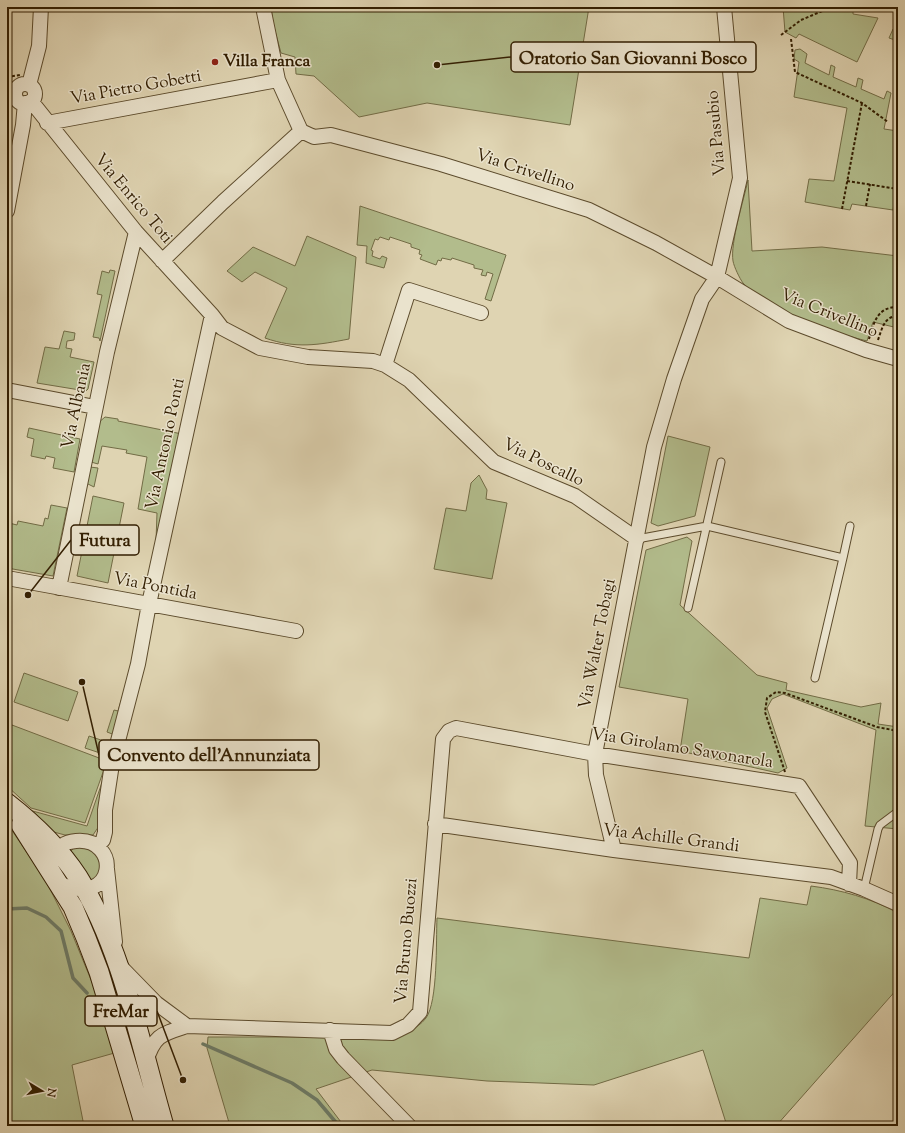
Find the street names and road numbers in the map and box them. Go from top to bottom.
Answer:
street label: Via Pietro Gobetti [69,65,204,111]
street label: Via Pasubio [701,89,733,177]
street label: Via Crivellino [472,144,578,198]
street label: Via Enrico Toti [88,149,178,249]
street label: Via Crivellino [777,284,881,344]
street label: Via Albania [56,361,98,451]
street label: Via Antonio Ponti [140,376,192,512]
street label: Via Poscallo [498,433,588,493]
street label: Via Pontida [111,567,199,607]
street label: Via Walter Tobagi [574,576,622,711]
street label: Via Girolamo Savonarola [589,723,775,775]
street label: Via Achille Grandi [601,819,741,859]
street label: Via Bruno Buozzi [390,877,424,1005]

